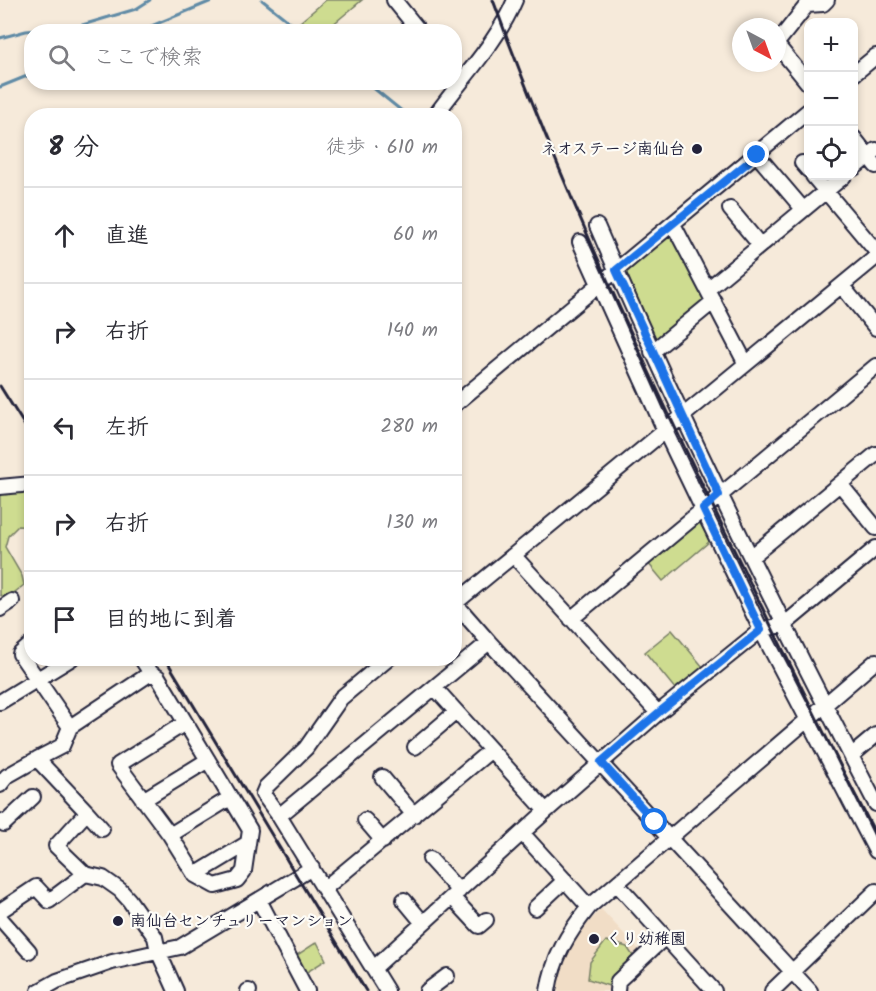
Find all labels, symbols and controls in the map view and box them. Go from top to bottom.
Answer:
north arrow [732,18,786,72]
map controls [804,18,858,180]
button: + [804,18,858,72]
search box [24,24,462,90]
icon: search [45,41,78,74]
text: ここで検索 [93,41,203,76]
button: − [804,72,858,126]
button: locate [804,126,858,180]
text: 8 分 [48,127,99,169]
text: 徒歩 · 610 m [326,132,438,164]
place label: ネオステージ南仙台 [541,137,685,162]
route end [743,141,769,167]
marker: ネオステージ南仙台 [690,142,704,156]
icon: ahead [48,219,81,252]
text: 直進 [105,219,149,254]
text: 60 m [393,219,438,251]
icon: right [48,315,81,348]
text: 右折 [105,315,149,350]
text: 140 m [387,315,438,347]
icon: left [48,411,81,444]
text: 左折 [105,411,149,446]
text: 280 m [380,411,438,443]
icon: right [48,507,81,540]
text: 右折 [105,507,149,542]
text: 130 m [386,507,438,539]
icon: arrive [48,603,81,636]
text: 目的地に到着 [105,603,237,638]
route start [641,808,667,834]
place label: 南仙台センチュリーマンション [130,909,353,934]
marker: 南仙台センチュリーマンション [111,914,125,928]
place label: くり幼稚園 [606,927,686,952]
marker: くり幼稚園 [587,932,601,946]

